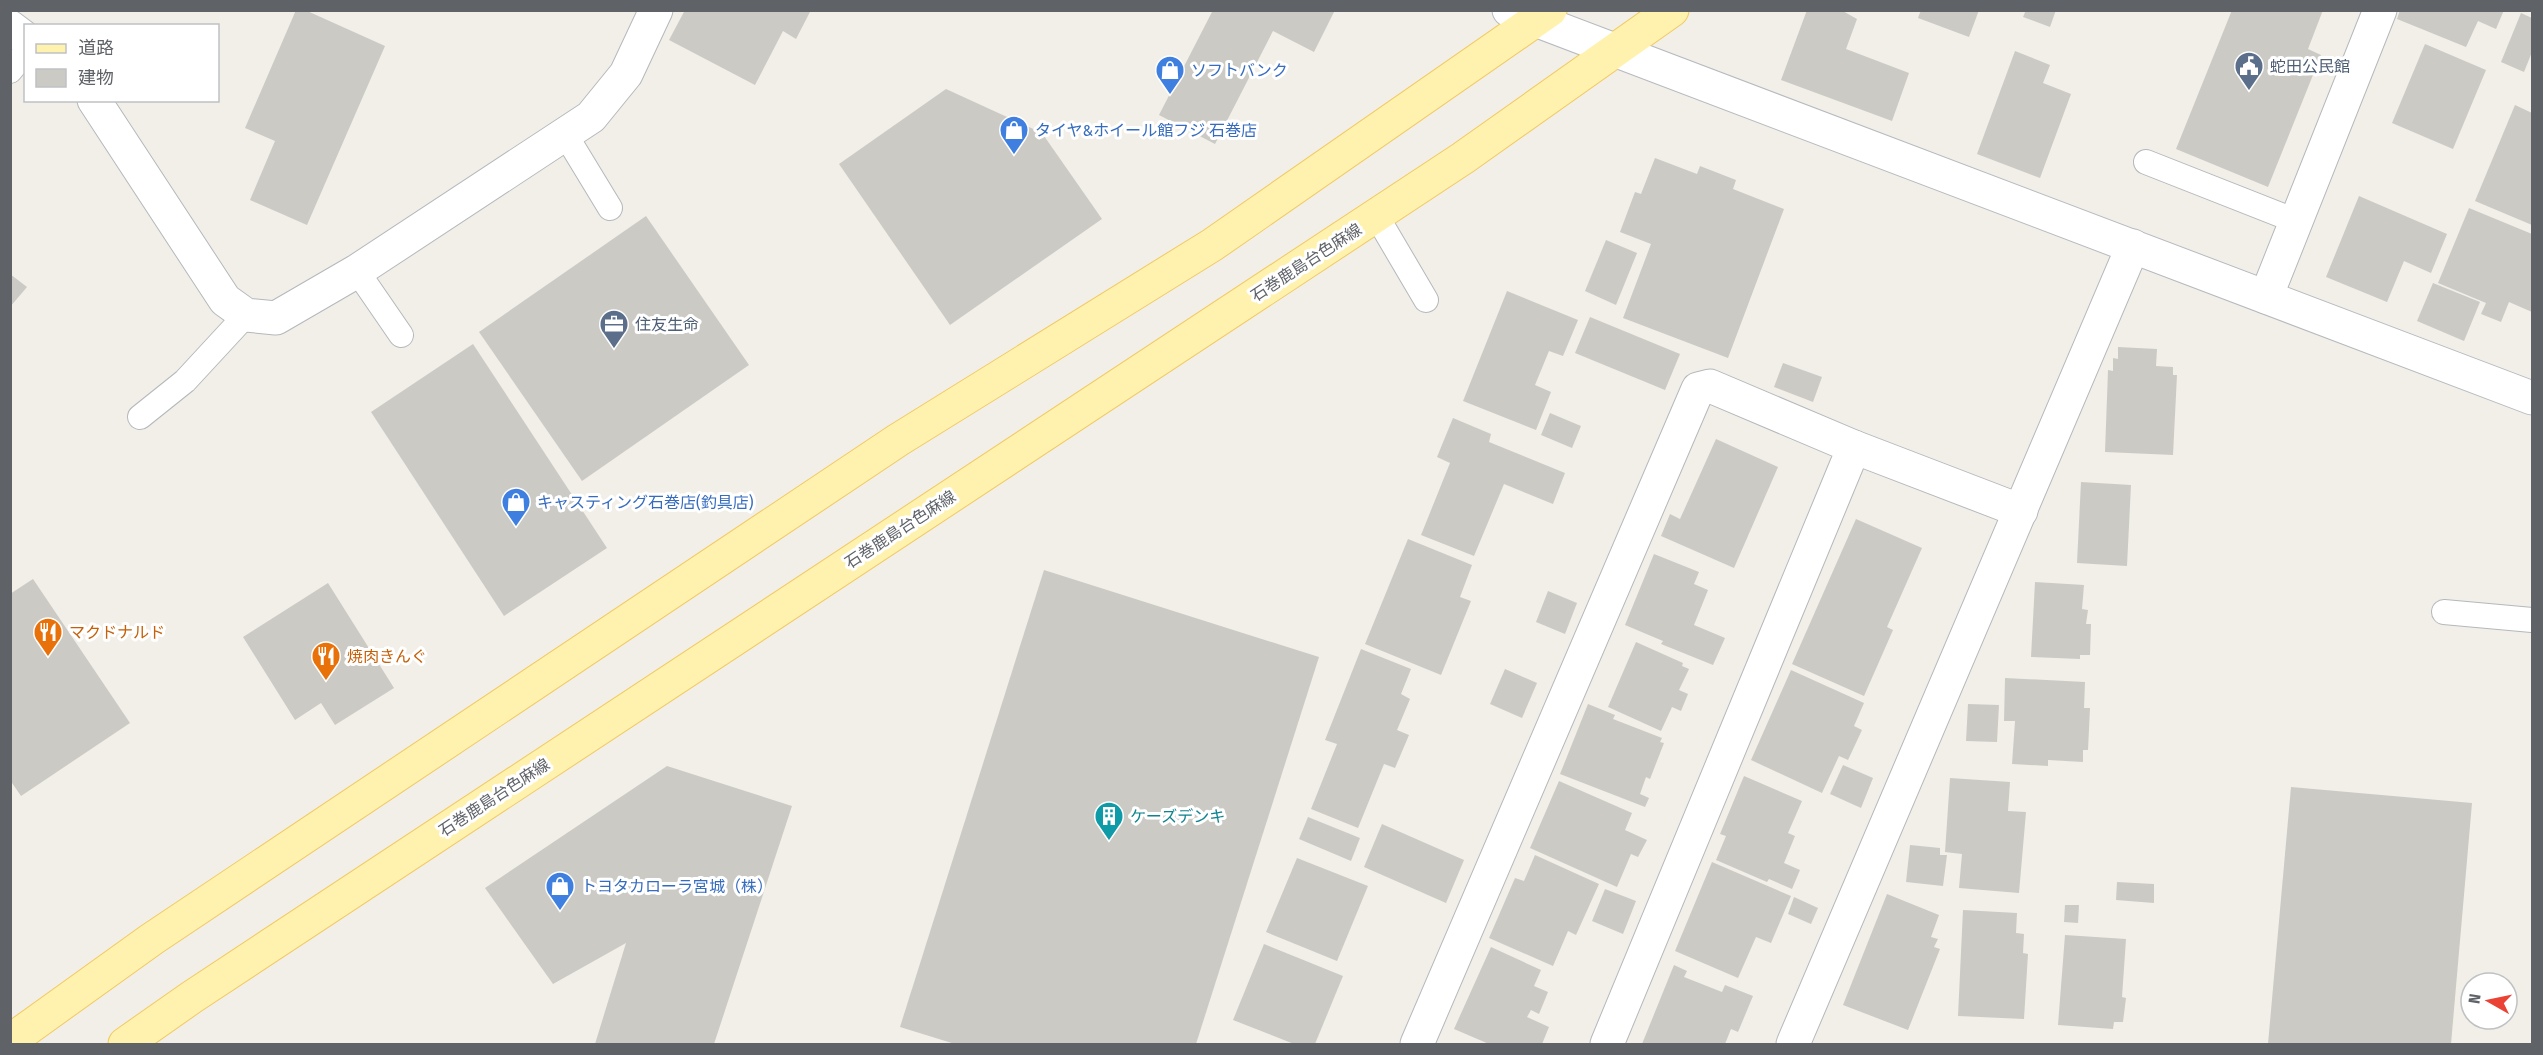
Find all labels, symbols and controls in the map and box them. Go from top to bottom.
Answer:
legend [24,24,219,102]
text: 道路 [78,37,114,59]
public building icon: 蛇田公民館 [2233,50,2265,92]
shop icon: ソフトバンク [1154,54,1186,96]
place label: 蛇田公民館 [2270,57,2350,76]
place label: ソフトバンク [1191,61,1288,80]
text: 建物 [78,67,114,89]
shop icon: タイヤ&ホイール館フジ 石巻店 [998,114,1030,156]
place label: タイヤ&ホイール館フジ 石巻店 [1035,121,1257,140]
street label: 石巻鹿島台色麻線 [1247,220,1365,305]
office icon: 住友生命 [598,308,630,350]
place label: 住友生命 [635,315,699,334]
shop icon: キャスティング石巻店(釣具店) [500,486,532,528]
street label: 石巻鹿島台色麻線 [841,487,959,572]
place label: キャスティング石巻店(釣具店) [537,493,754,512]
restaurant icon: マクドナルド [32,616,64,658]
place label: マクドナルド [69,623,165,642]
restaurant icon: 焼肉きんぐ [310,640,342,682]
place label: 焼肉きんぐ [347,647,427,666]
street label: 石巻鹿島台色麻線 [435,755,553,840]
building icon: ケーズデンキ [1093,800,1125,842]
place label: ケーズデンキ [1130,807,1225,826]
shop icon: トヨタカローラ宮城（株） [544,870,576,912]
place label: トヨタカローラ宮城（株） [581,877,773,896]
north arrow [2459,971,2519,1031]
text: N [2465,993,2485,1005]

